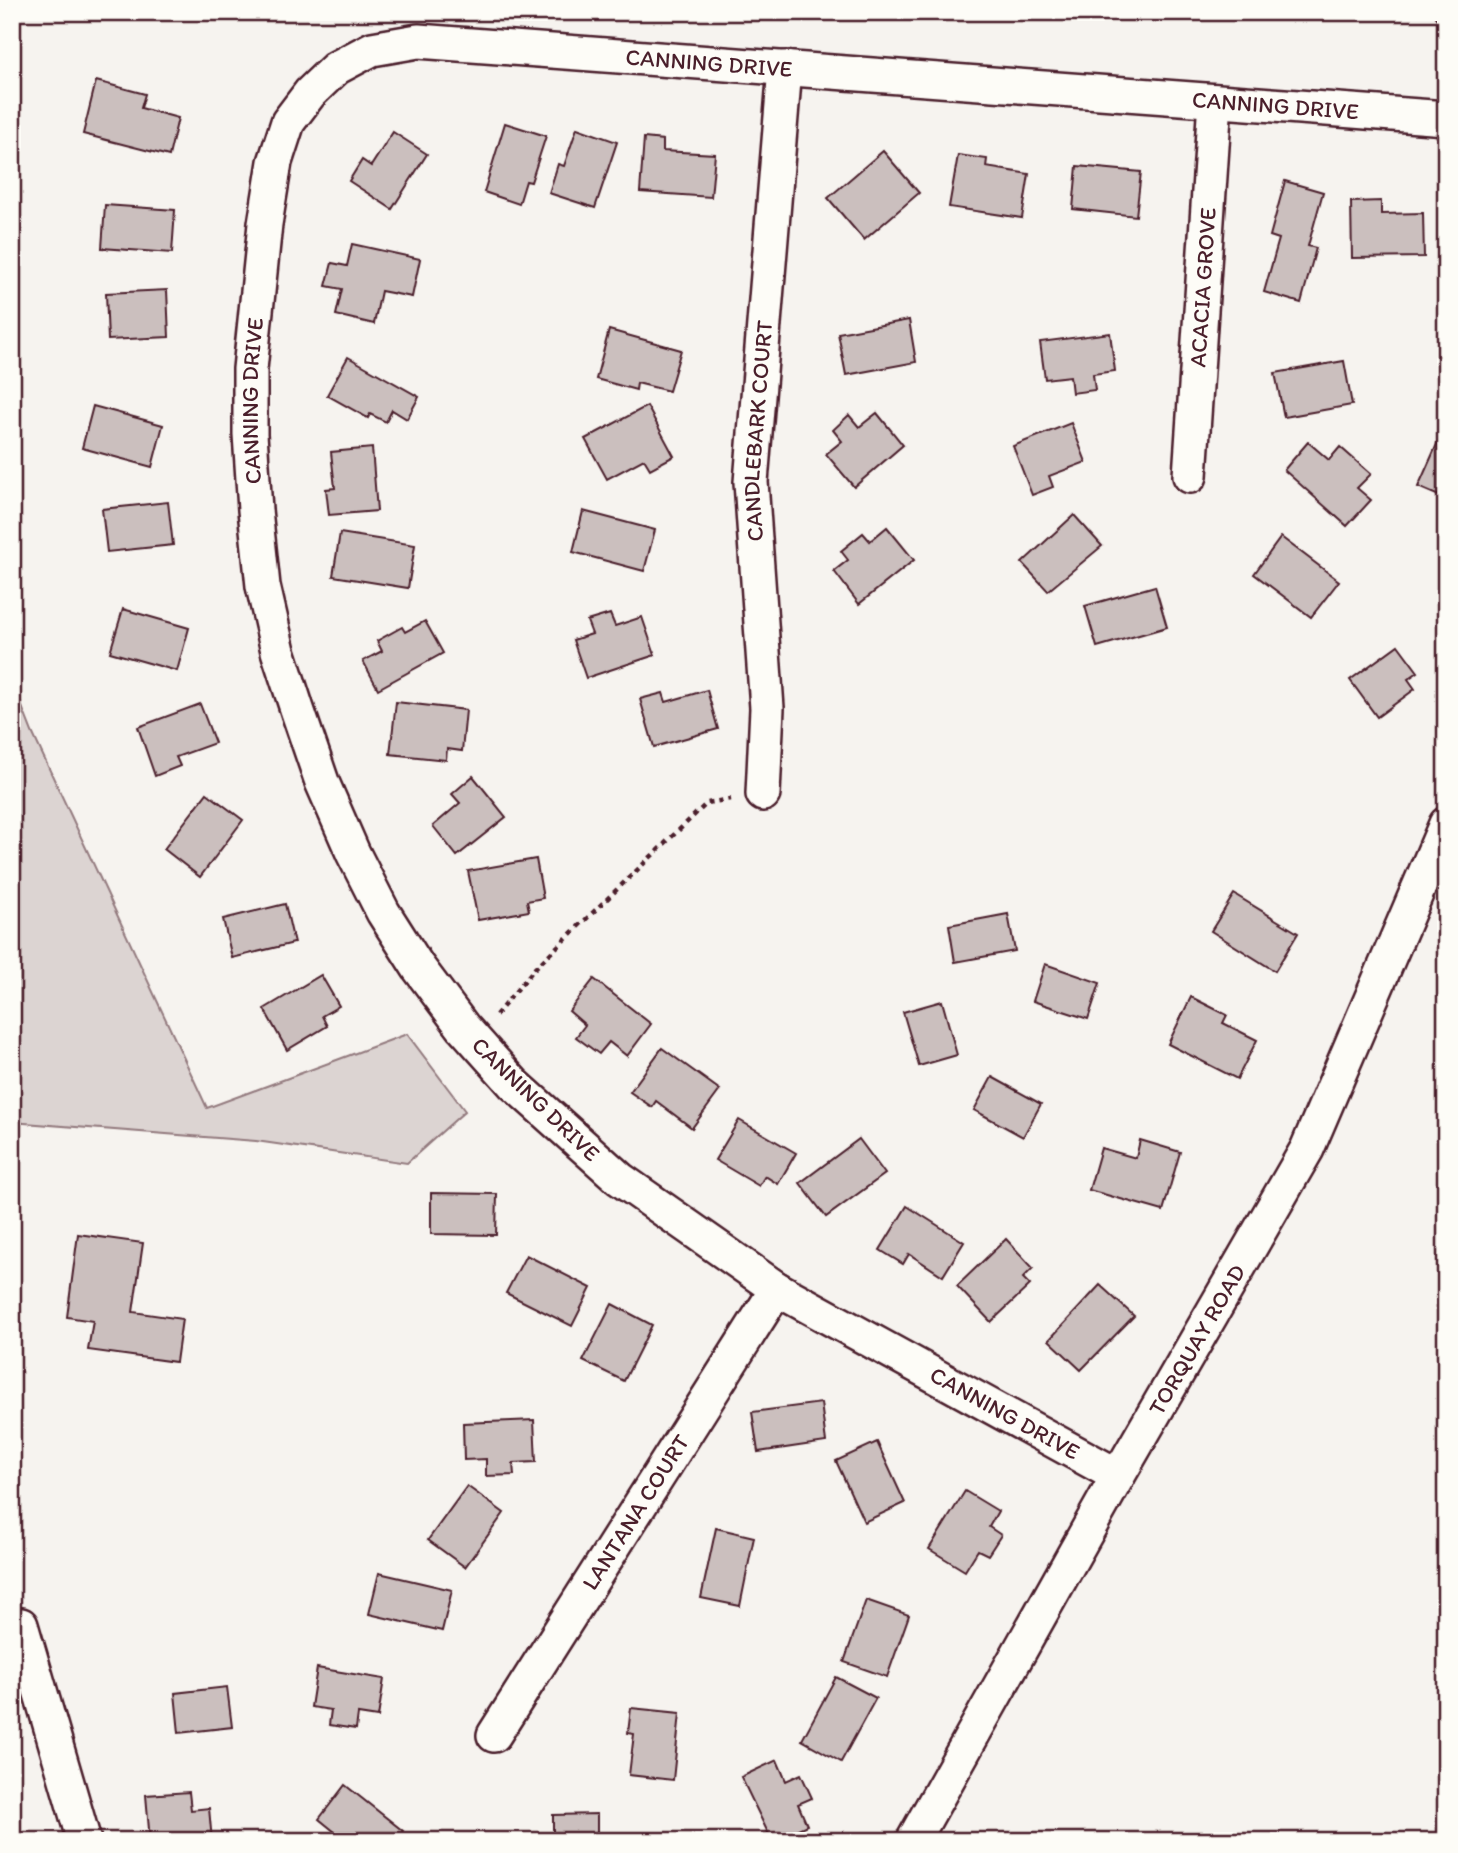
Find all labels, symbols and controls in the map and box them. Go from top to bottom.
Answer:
street label: CANNING DRIVE [625,43,793,83]
street label: CANNING DRIVE [1191,85,1360,125]
street label: ACACIA GROVE [1183,206,1222,368]
street label: CANNING DRIVE [236,316,269,485]
street label: CANDLEBARK COURT [737,319,778,542]
street label: CANNING DRIVE [466,1031,606,1167]
street label: TORQUAY ROAD [1142,1259,1251,1420]
street label: CANNING DRIVE [925,1360,1085,1466]
street label: LANTANA COURT [576,1429,695,1595]

